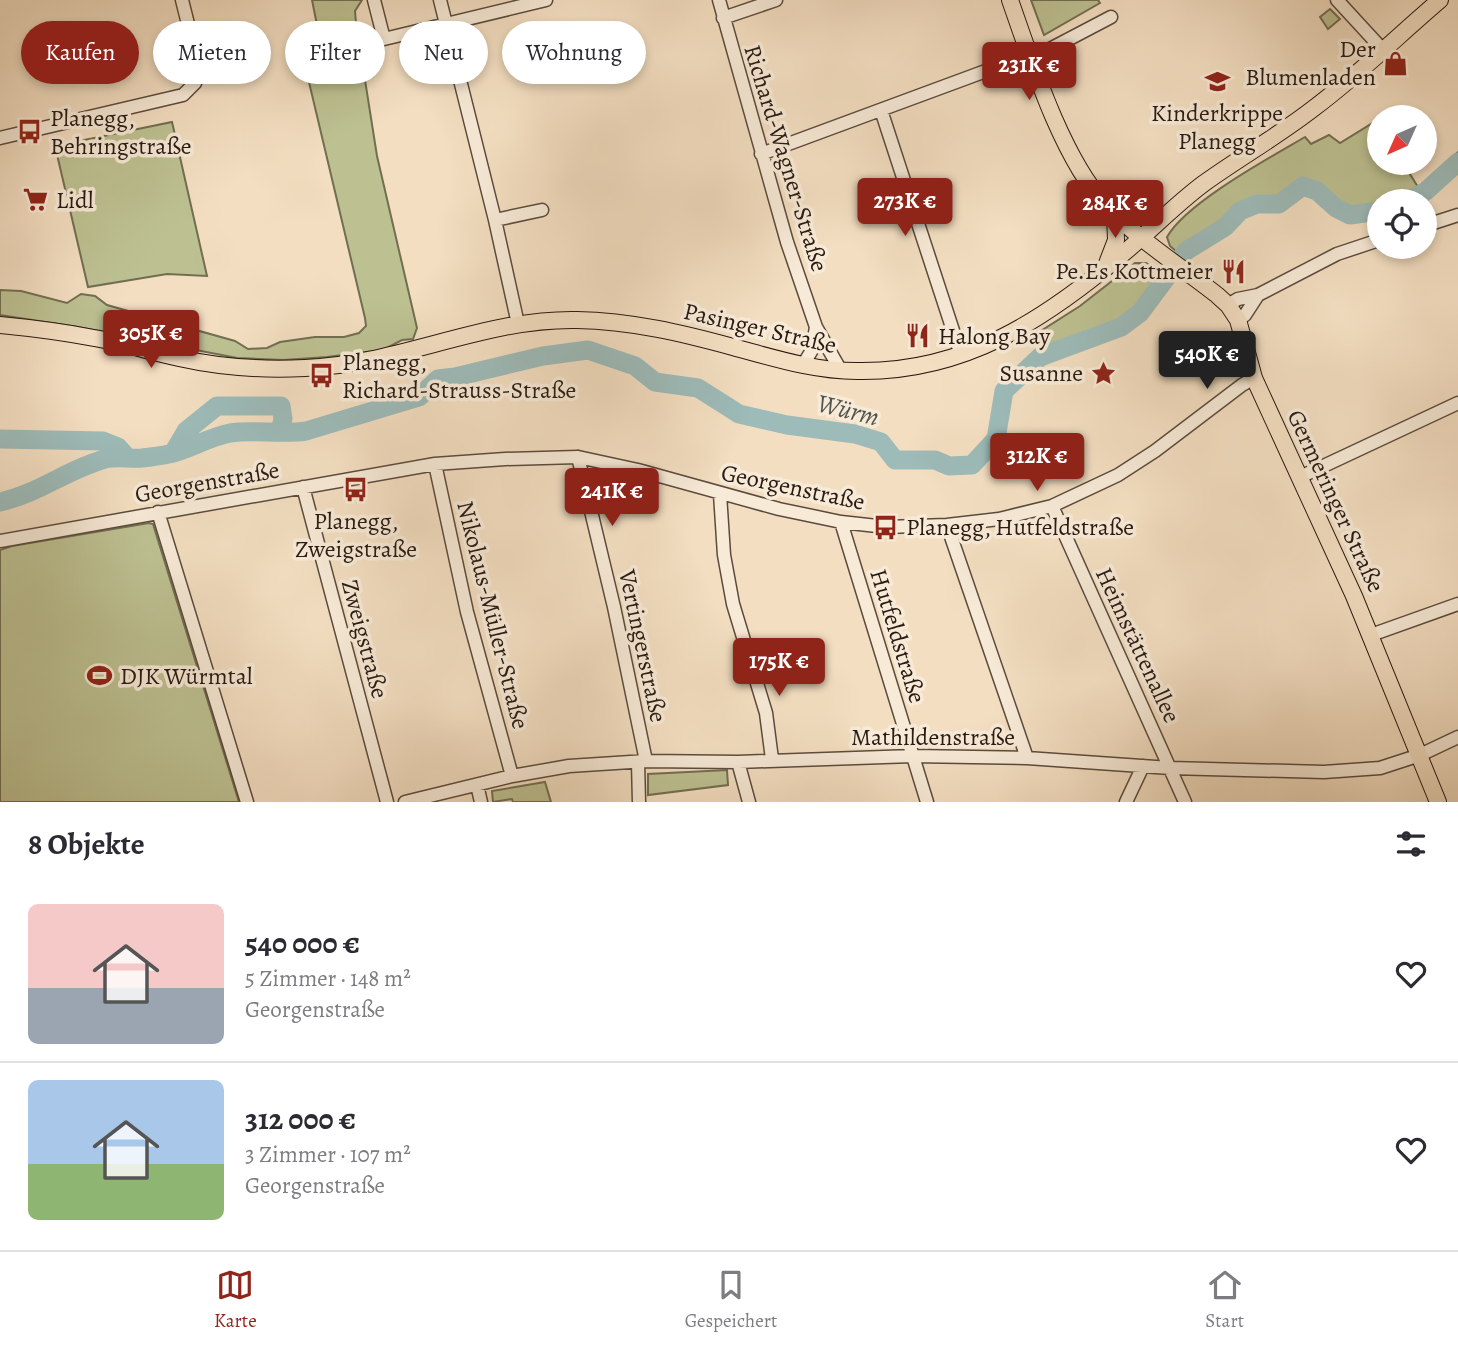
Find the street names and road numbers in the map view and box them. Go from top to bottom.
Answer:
street label: Richard-Wagner-Straße [736,41,836,275]
street label: Pasinger Straße [680,295,840,361]
street label: Germeringer Straße [1280,405,1392,597]
street label: Georgenstraße [132,454,282,510]
street label: Georgenstraße [718,456,868,518]
street label: Nikolaus-Müller-Straße [449,498,537,732]
street label: Heimstättenallee [1088,562,1188,728]
street label: Hutfeldstraße [862,565,934,707]
street label: Vertingerstraße [611,566,675,725]
street label: Zweigstraße [334,576,396,702]
street label: Mathildenstraße [851,721,1015,753]

